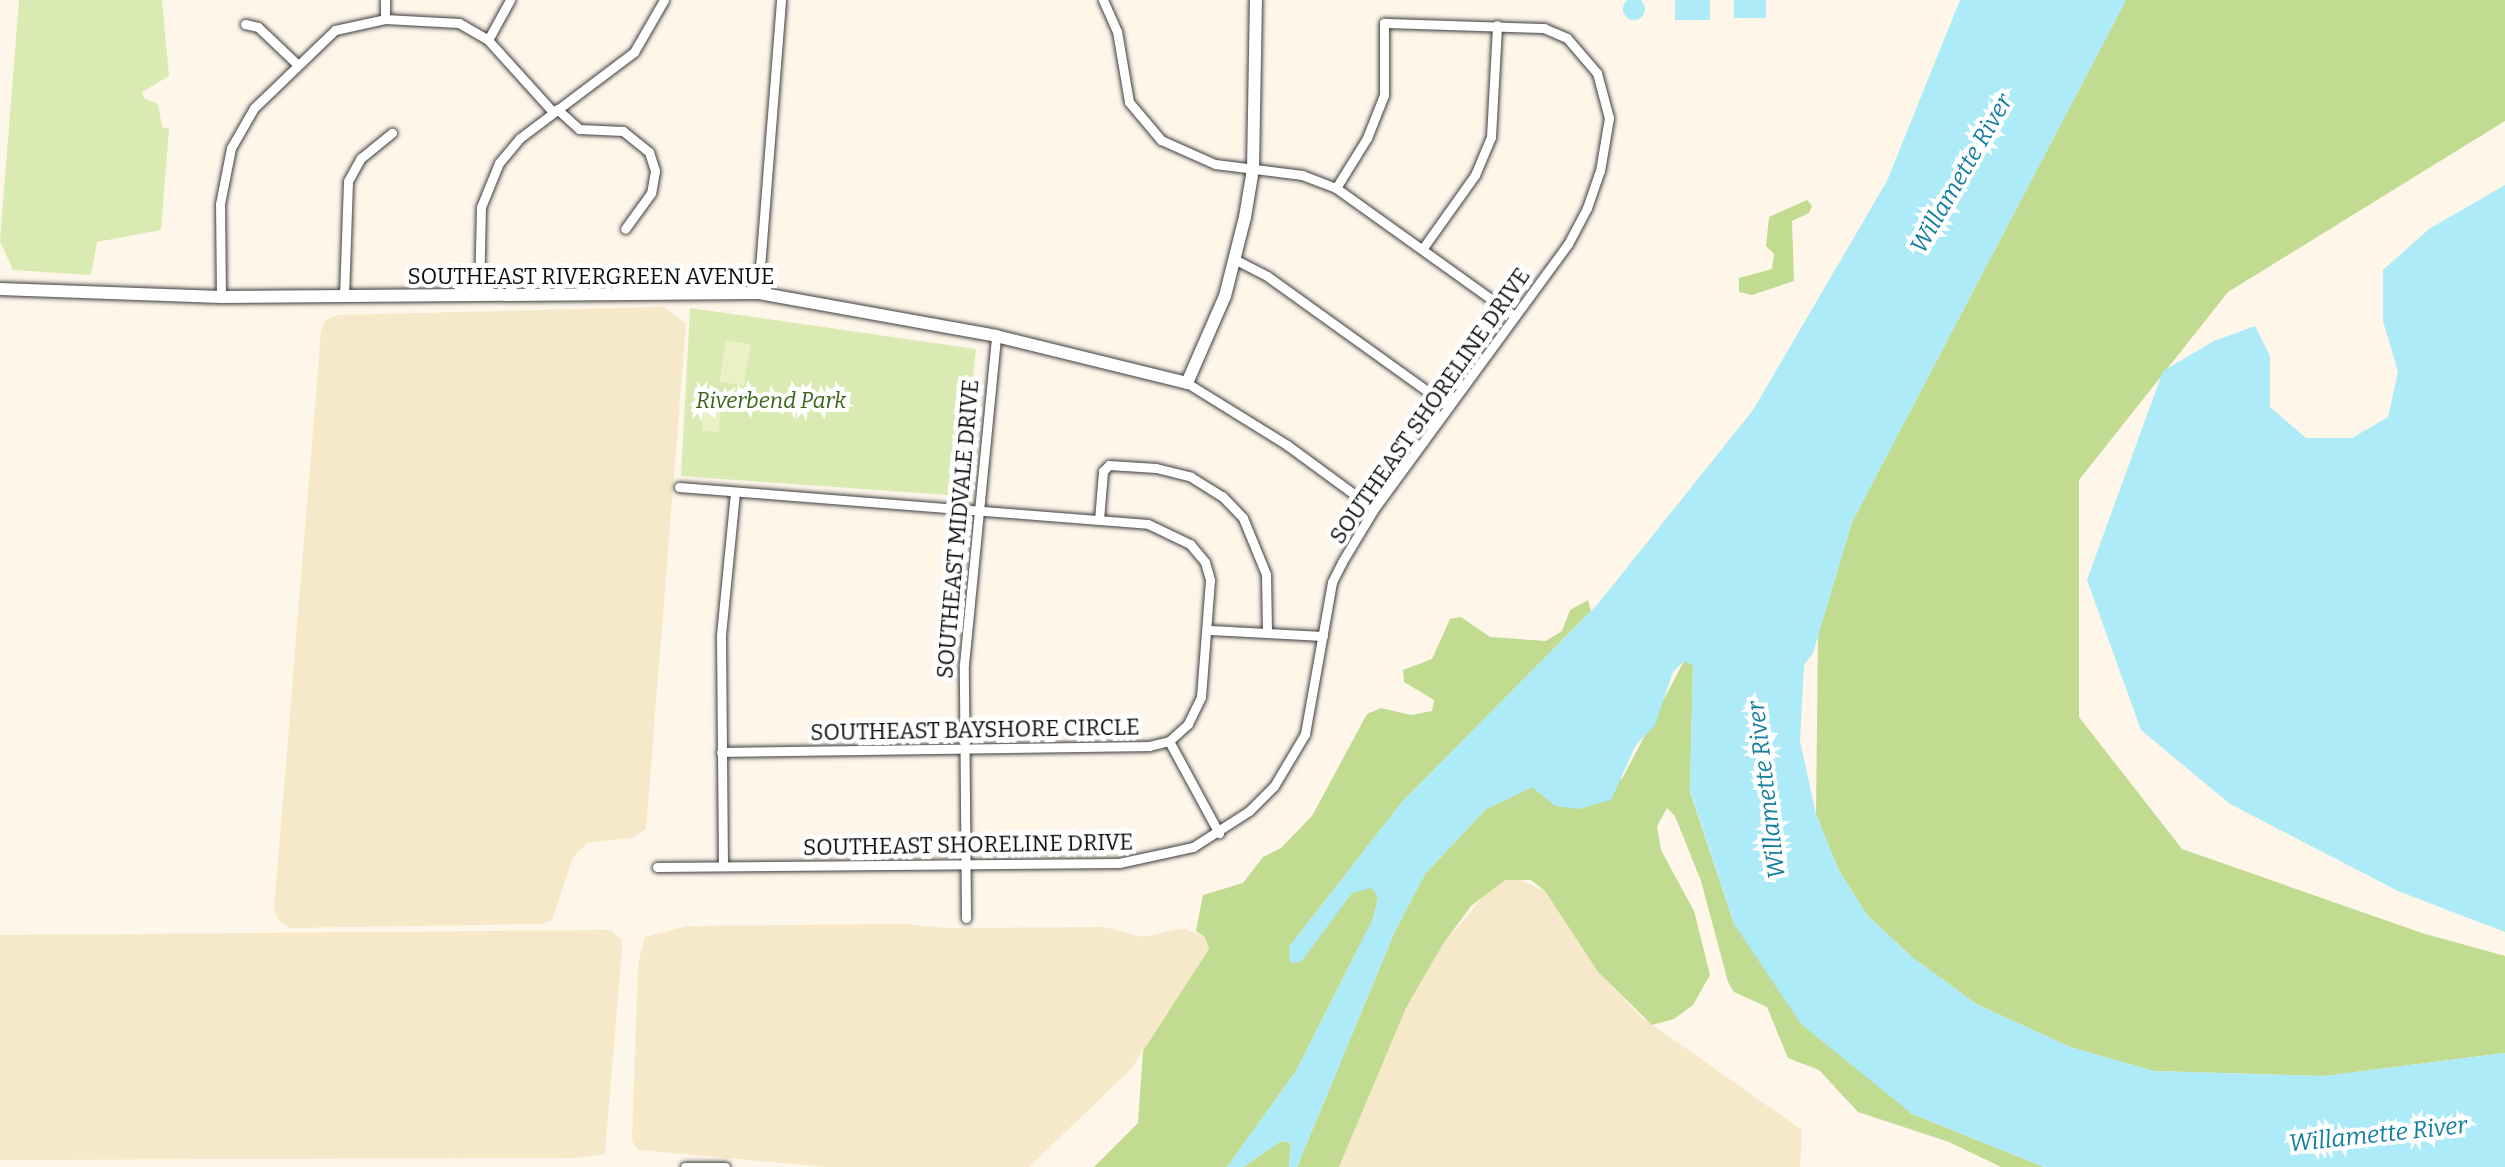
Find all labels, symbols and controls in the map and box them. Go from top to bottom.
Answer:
water label: Willamette River [1905,89,2019,259]
street label: SOUTHEAST SHORELINE DRIVE [1325,263,1535,549]
street label: SOUTHEAST RIVERGREEN AVENUE [407,264,775,290]
street label: SOUTHEAST MIDVALE DRIVE [932,378,984,680]
park label: Riverbend Park [696,388,846,414]
water label: Willamette River [1742,700,1792,880]
street label: SOUTHEAST BAYSHORE CIRCLE [810,714,1140,746]
street label: SOUTHEAST SHORELINE DRIVE [803,829,1133,861]
water label: Willamette River [2288,1111,2468,1159]

